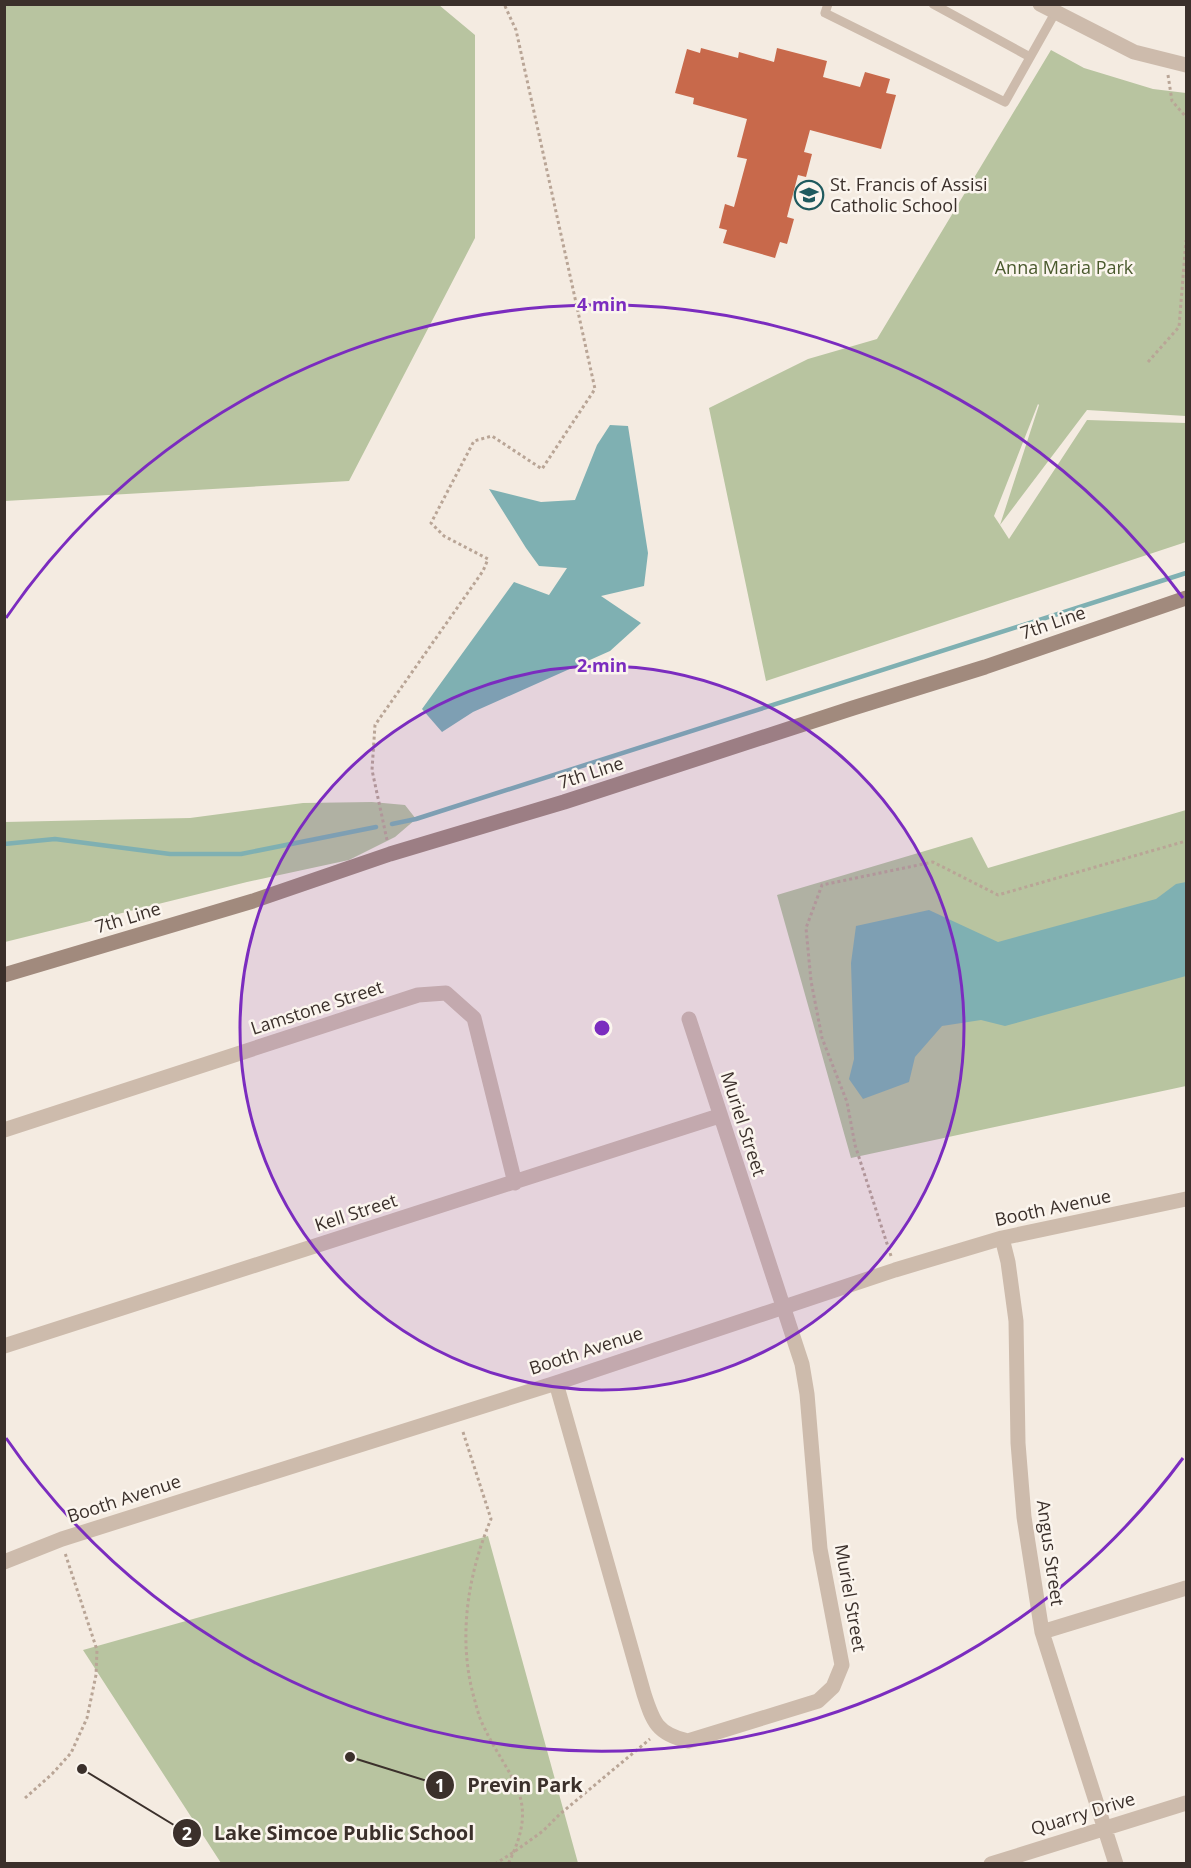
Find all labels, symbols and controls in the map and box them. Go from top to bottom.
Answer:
place label: St. Francis of Assisi Catholic School [830,172,988,217]
school or university icon: St. Francis of Assisi Catholic School [793,179,825,211]
park label: Anna Maria Park [995,255,1134,279]
text: 4 min [577,292,627,316]
street label: 7th Line [1017,600,1088,644]
text: 2 min [577,653,627,677]
street label: 7th Line [555,750,627,794]
street label: 7th Line [92,896,163,938]
street label: Lamstone Street [247,974,386,1040]
centre of rings [592,1018,612,1038]
street label: Muriel Street [716,1068,772,1179]
street label: Booth Avenue [993,1183,1113,1231]
street label: Kell Street [311,1187,400,1237]
street label: Booth Avenue [526,1320,646,1380]
street label: Booth Avenue [64,1468,184,1528]
street label: Angus Street [1032,1498,1070,1607]
street label: Muriel Street [830,1542,872,1653]
callout: Previn Park [425,1766,594,1804]
text: Previn Park [467,1771,583,1798]
text: 1 [435,1773,445,1797]
street label: Quarry Drive [1028,1786,1138,1840]
callout: Lake Simcoe Public School [172,1814,486,1852]
text: Lake Simcoe Public School [214,1819,474,1846]
text: 2 [182,1821,192,1845]

